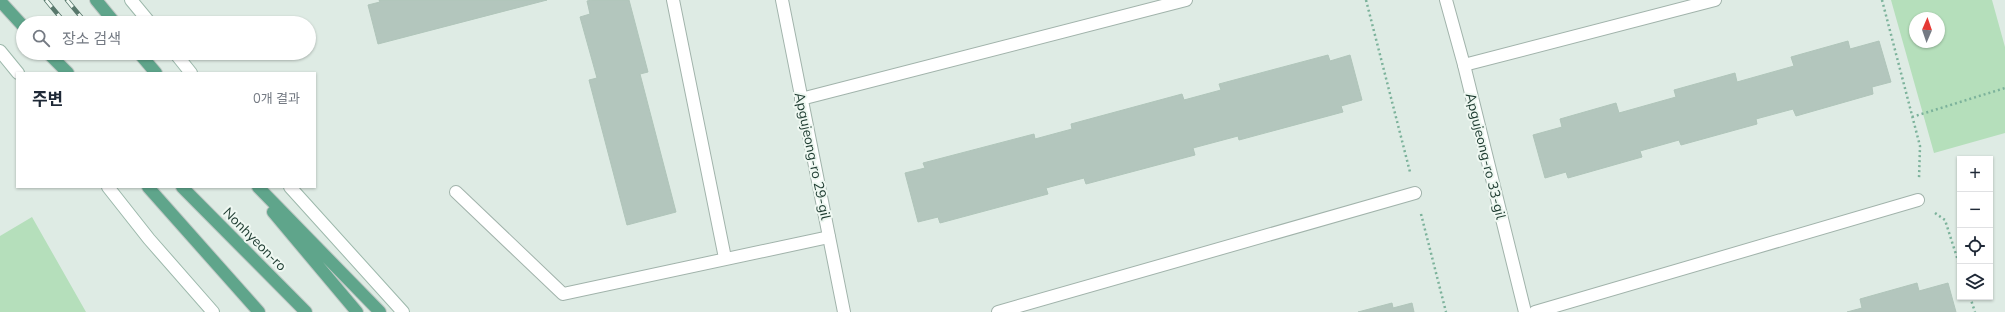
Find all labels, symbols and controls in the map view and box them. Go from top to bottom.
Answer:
north arrow [1909,12,1945,48]
search box [16,16,316,60]
icon: search [30,27,52,49]
text: 장소 검색 [62,29,121,49]
text: 주변 [32,88,63,111]
text: 0개 결과 [253,90,300,108]
street label: Apgujeong-ro 29-gil [790,91,835,222]
street label: Apgujeong-ro 33-gil [1461,91,1511,222]
map controls [1957,156,1993,300]
button: + [1957,156,1993,192]
button: − [1957,192,1993,228]
street label: Nonhyeon-ro [219,203,291,276]
button: locate [1957,228,1993,264]
button: layers [1957,264,1993,300]

